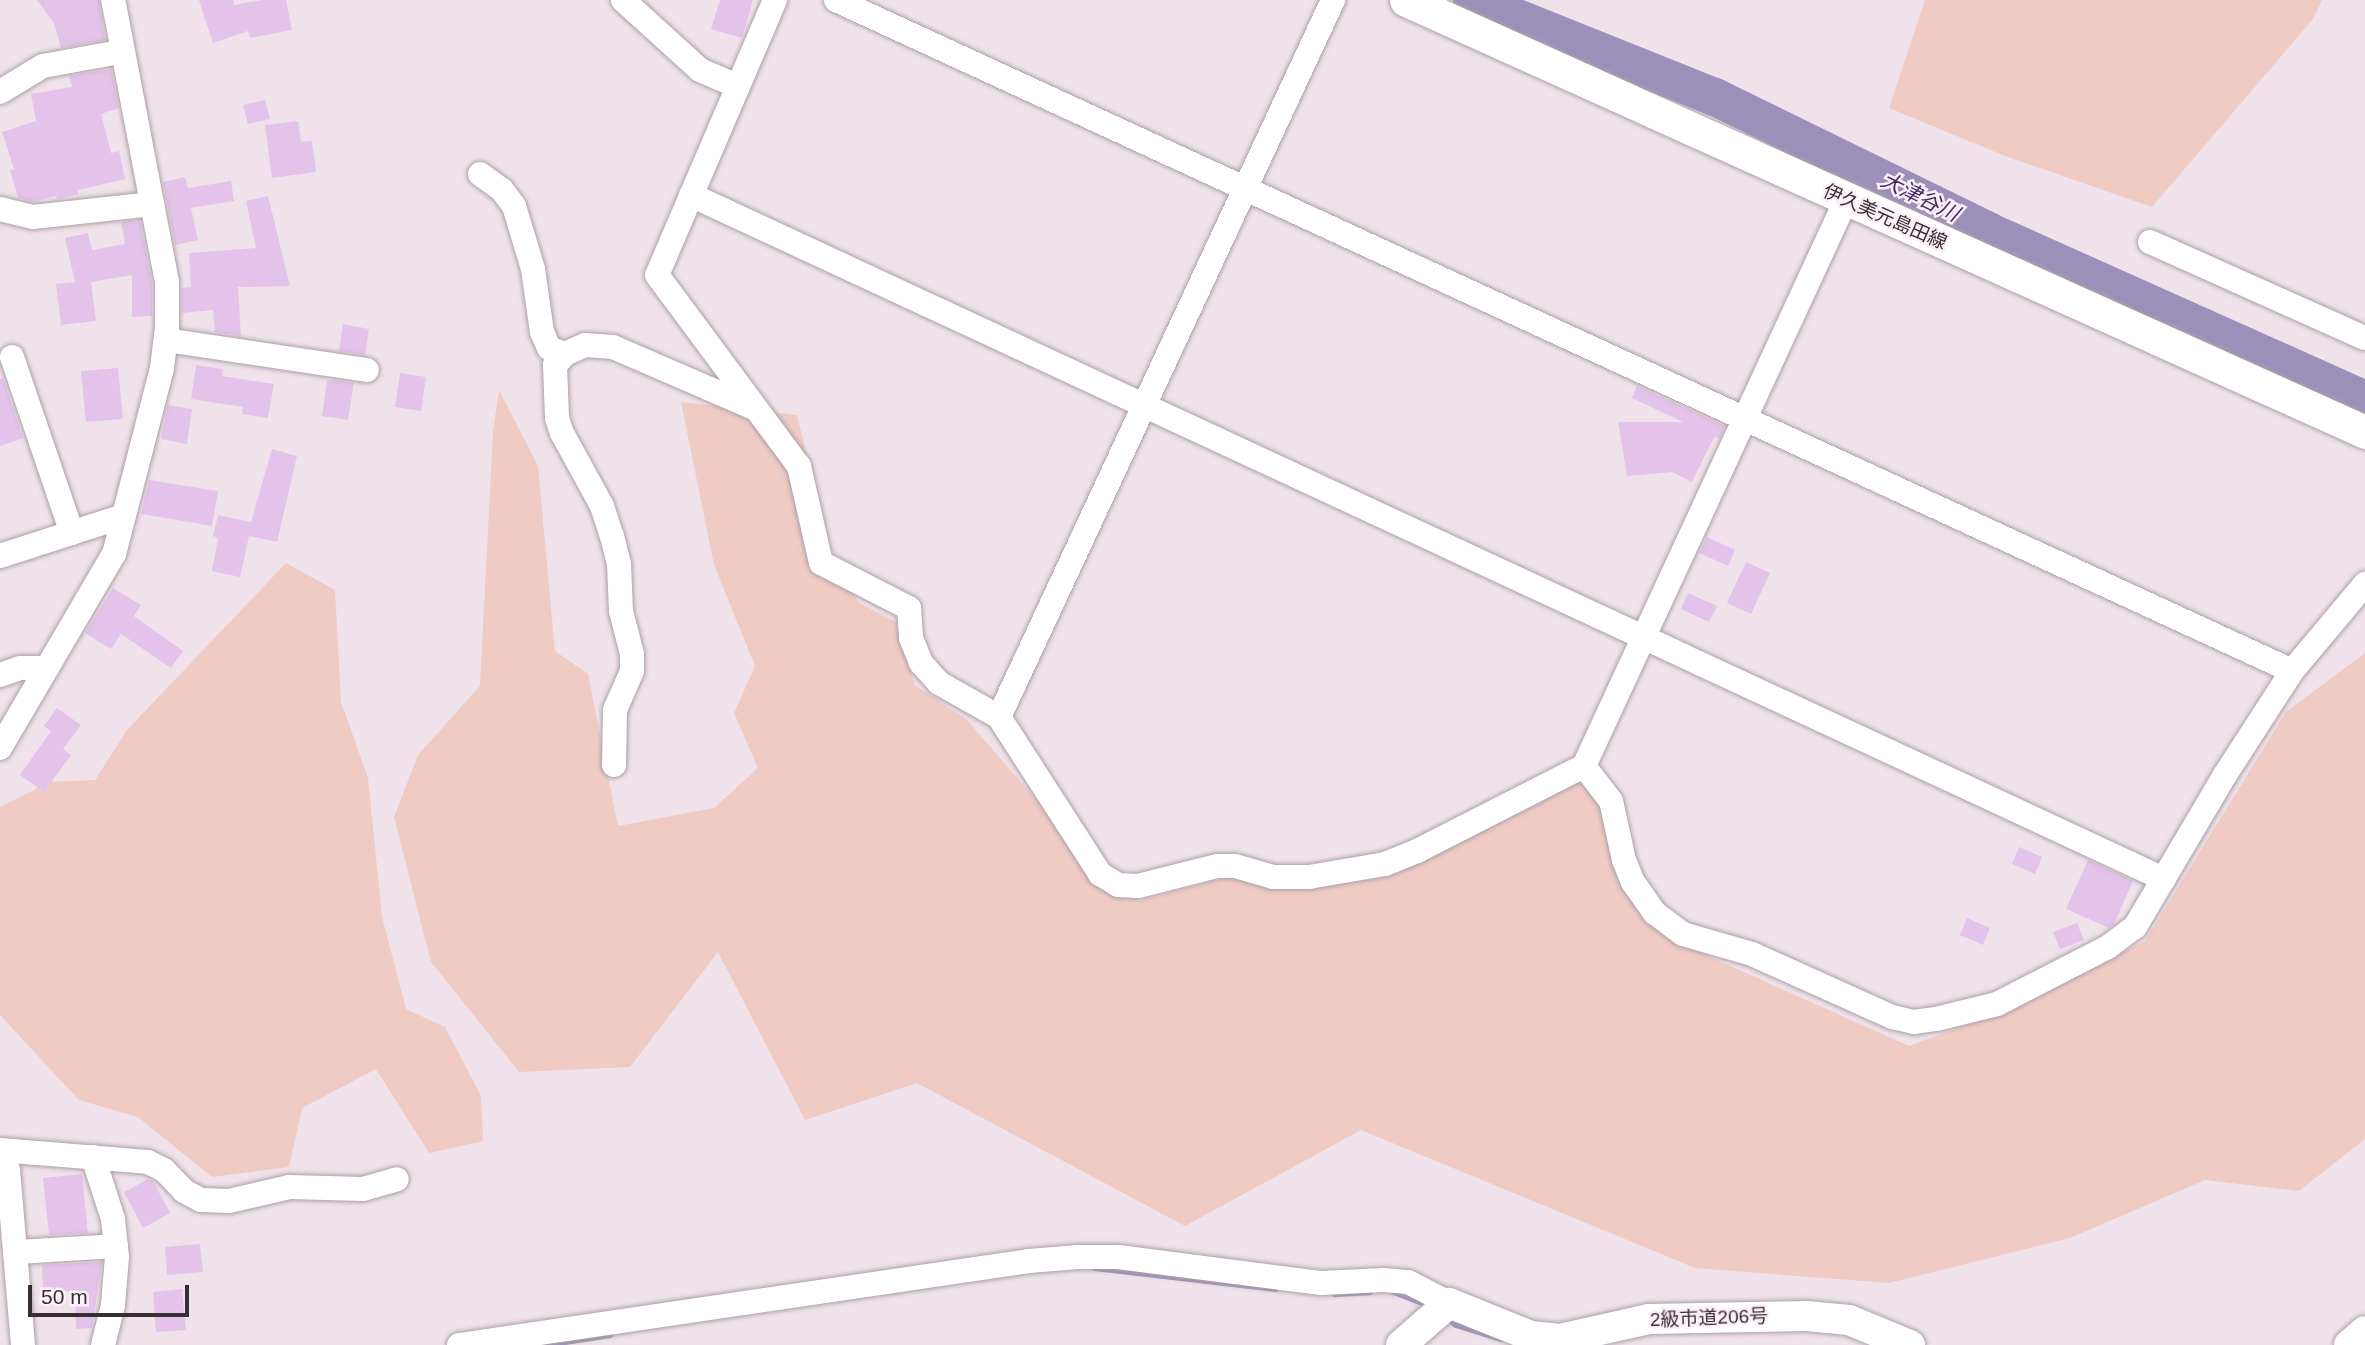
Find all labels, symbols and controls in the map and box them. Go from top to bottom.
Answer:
water label: 大津谷川 [1877,167,1963,227]
street label: 伊久美元島田線 [1820,180,1950,254]
scale bar [32,1272,192,1316]
text: 50 m [41,1285,88,1308]
street label: 2級市道206号 [1650,1305,1768,1331]

